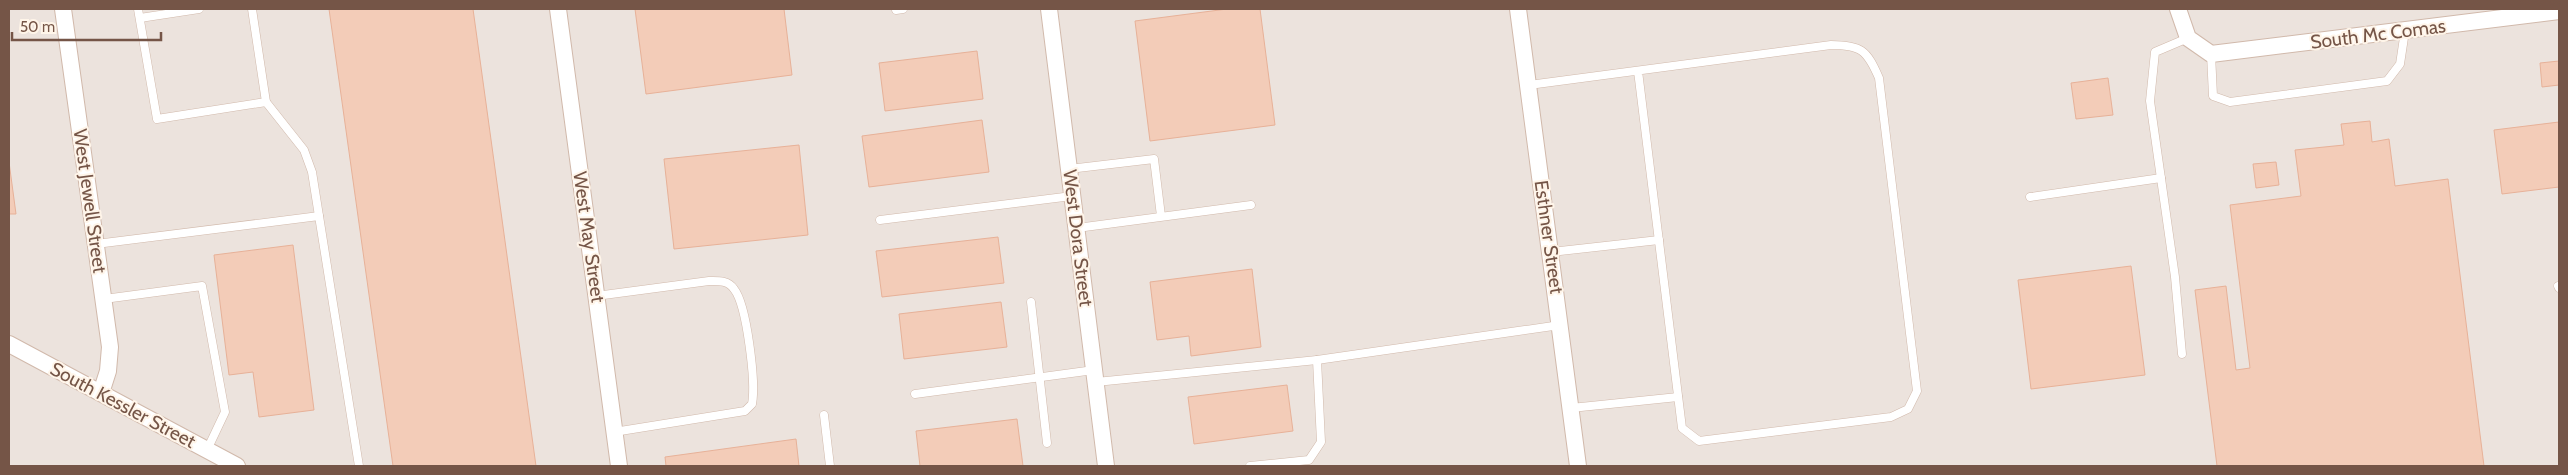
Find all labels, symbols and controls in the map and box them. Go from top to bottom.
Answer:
scale bar [12,10,161,42]
street label: South Mc Comas [2309,14,2447,54]
text: 50 m [20,18,55,36]
street label: West Jewell Street [69,127,112,275]
street label: West Dora Street [1058,168,1098,308]
street label: West May Street [568,170,610,305]
street label: Esthner Street [1530,179,1568,296]
street label: South Kessler Street [46,357,200,453]

